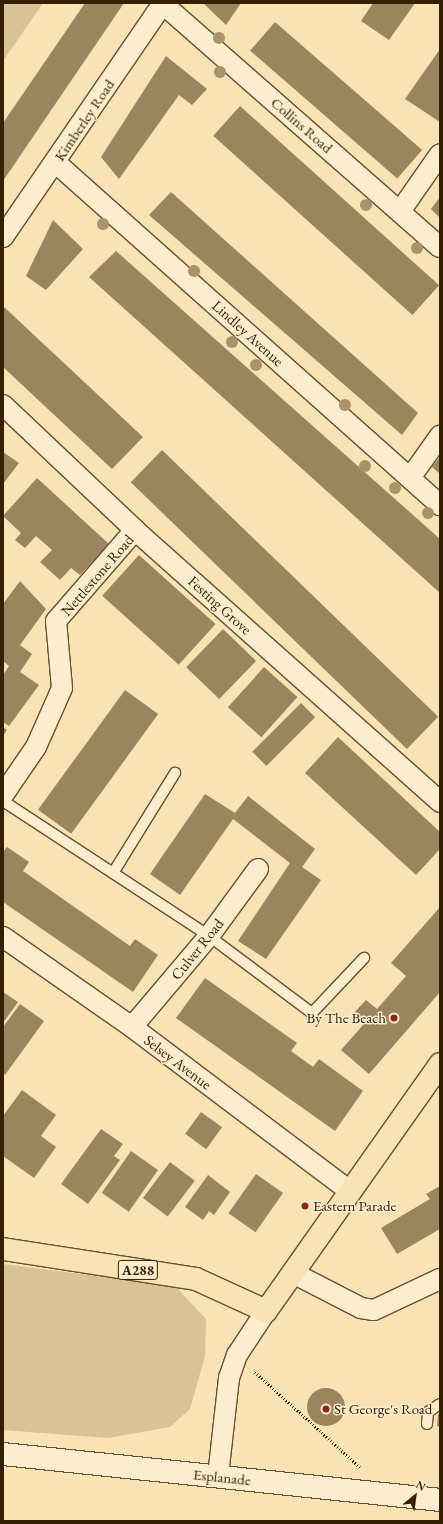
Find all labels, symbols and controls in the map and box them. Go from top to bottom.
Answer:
street label: Kimberley Road [50,76,118,164]
street label: Collins Road [267,93,337,157]
street label: Lindley Avenue [209,296,287,370]
street label: Nettlestone Road [57,531,137,619]
street label: Festing Grove [185,572,255,638]
street label: Culver Road [167,915,227,983]
place label: By The Beach [307,1009,386,1027]
marker: By The Beach [389,1013,399,1023]
street label: Selsey Avenue [141,1031,215,1093]
place label: Eastern Parade [313,1197,396,1215]
marker: Eastern Parade [300,1201,310,1211]
road number: A288 [117,1258,159,1282]
place label: St George's Road [334,1400,432,1418]
marker: St George's Road [321,1404,331,1414]
street label: Esplanade [192,1465,252,1489]
north arrow [395,1476,435,1516]
text: N [414,1477,428,1494]

